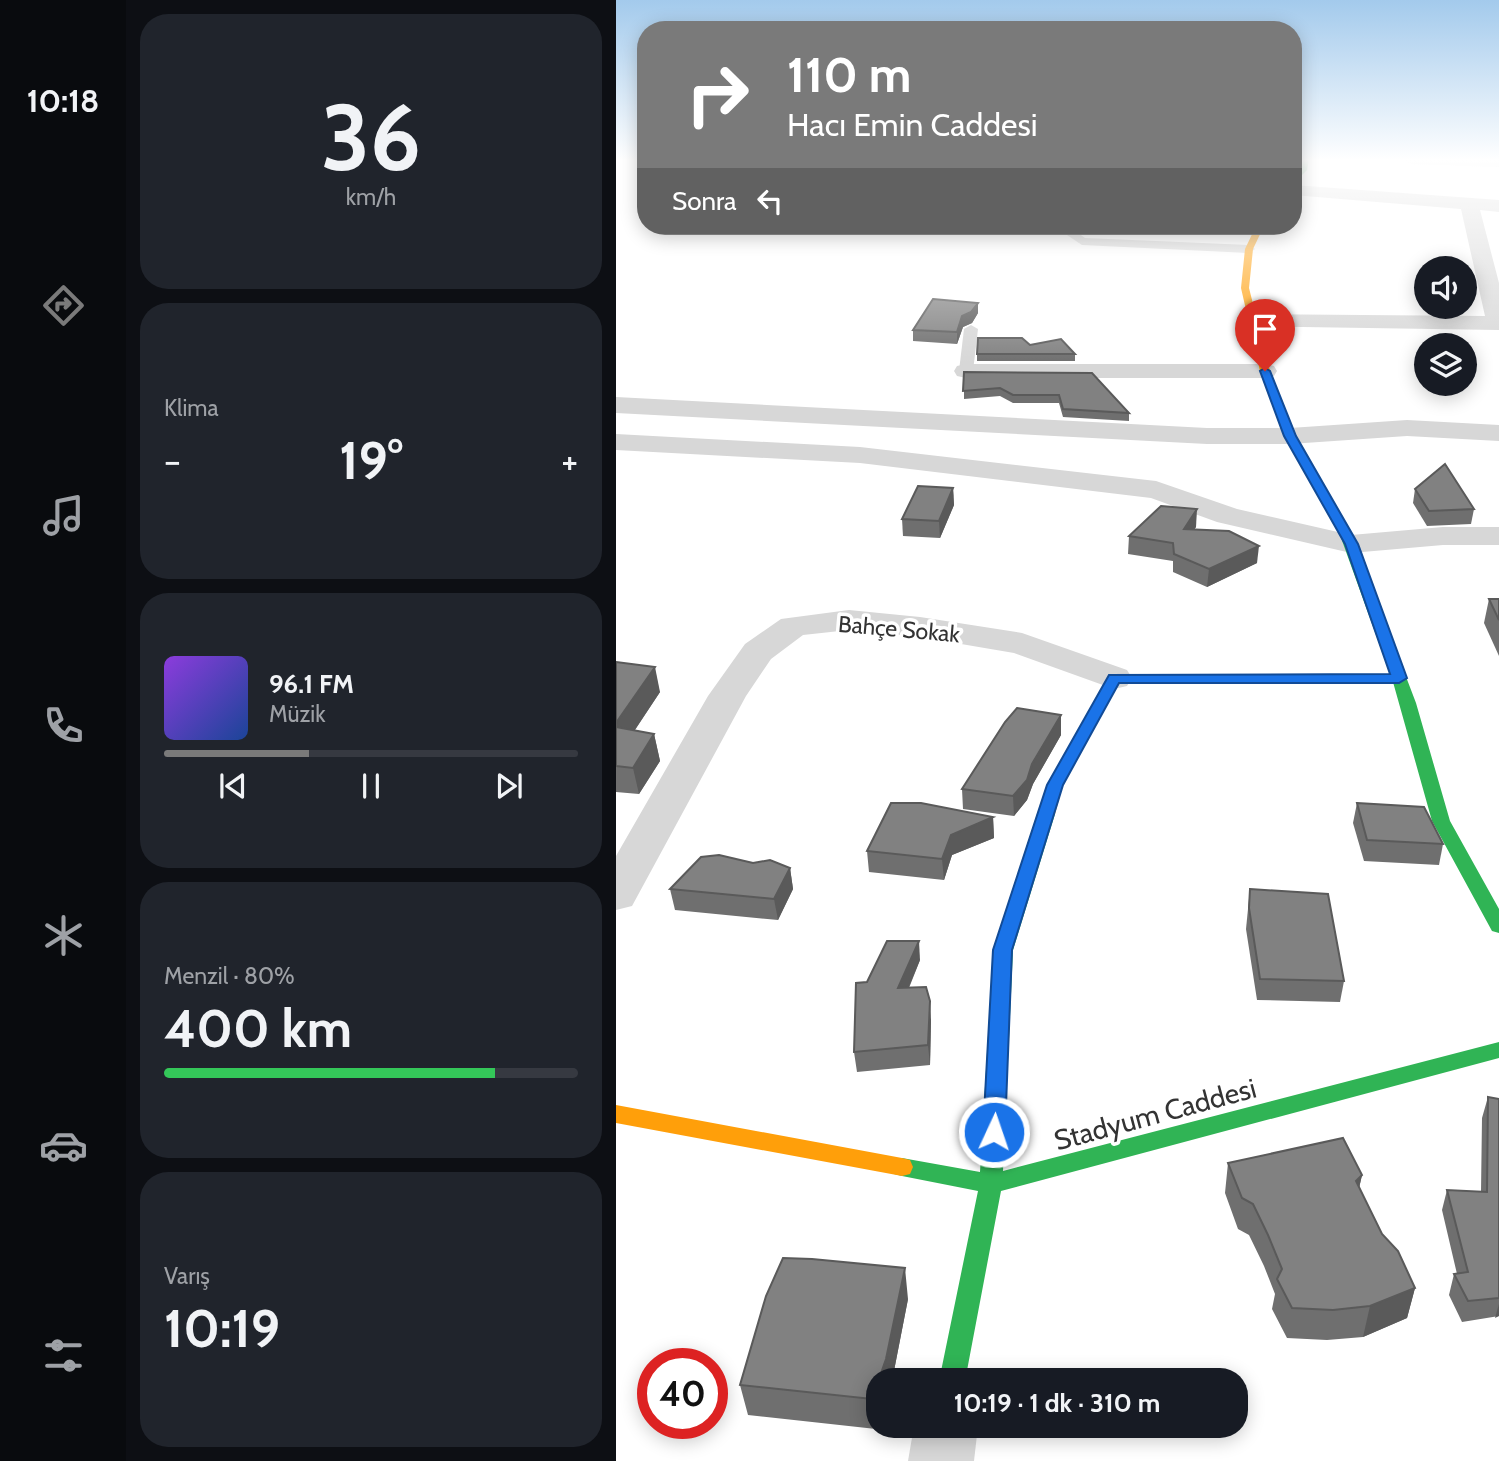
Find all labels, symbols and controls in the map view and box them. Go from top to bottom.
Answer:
text: 110 m [787,45,911,104]
icon: right [672,49,763,140]
text: 10:18 [27,81,99,120]
text: 36 [321,82,421,193]
text: Hacı Emin Caddesi [787,105,1038,144]
icon: left [751,182,789,220]
text: km/h [346,183,396,211]
text: Sonra [672,185,737,217]
map controls [1414,256,1477,396]
button: sound [1414,256,1477,319]
icon: directions [39,281,88,330]
pin [1235,299,1295,371]
icon: arrive [1246,310,1284,348]
button: layers [1414,333,1477,396]
text: Klima [164,394,219,422]
text: 19° [339,429,403,492]
text: − [164,437,181,484]
text: + [561,437,578,484]
icon: music [39,491,88,540]
street label: Bahçe Sokak [837,610,962,648]
text: 96.1 FM [269,668,354,700]
text: Müzik [269,700,325,728]
icon: phone [39,701,88,750]
icon: previous [214,767,252,805]
icon: pause [352,767,390,805]
icon: next [490,767,528,805]
icon: climate [39,911,88,960]
text: Menzil · 80% [164,962,295,990]
text: 400 km [164,997,352,1060]
street label: Stadyum Caddesi [1050,1071,1260,1157]
position arrow [957,1095,1031,1169]
icon: car [39,1121,88,1170]
text: Varış [164,1262,210,1290]
text: 10:19 [164,1297,280,1360]
icon: filters [39,1331,88,1380]
speed limit sign: 40 [637,1348,728,1439]
text: 10:19 · 1 dk · 310 m [954,1387,1160,1419]

